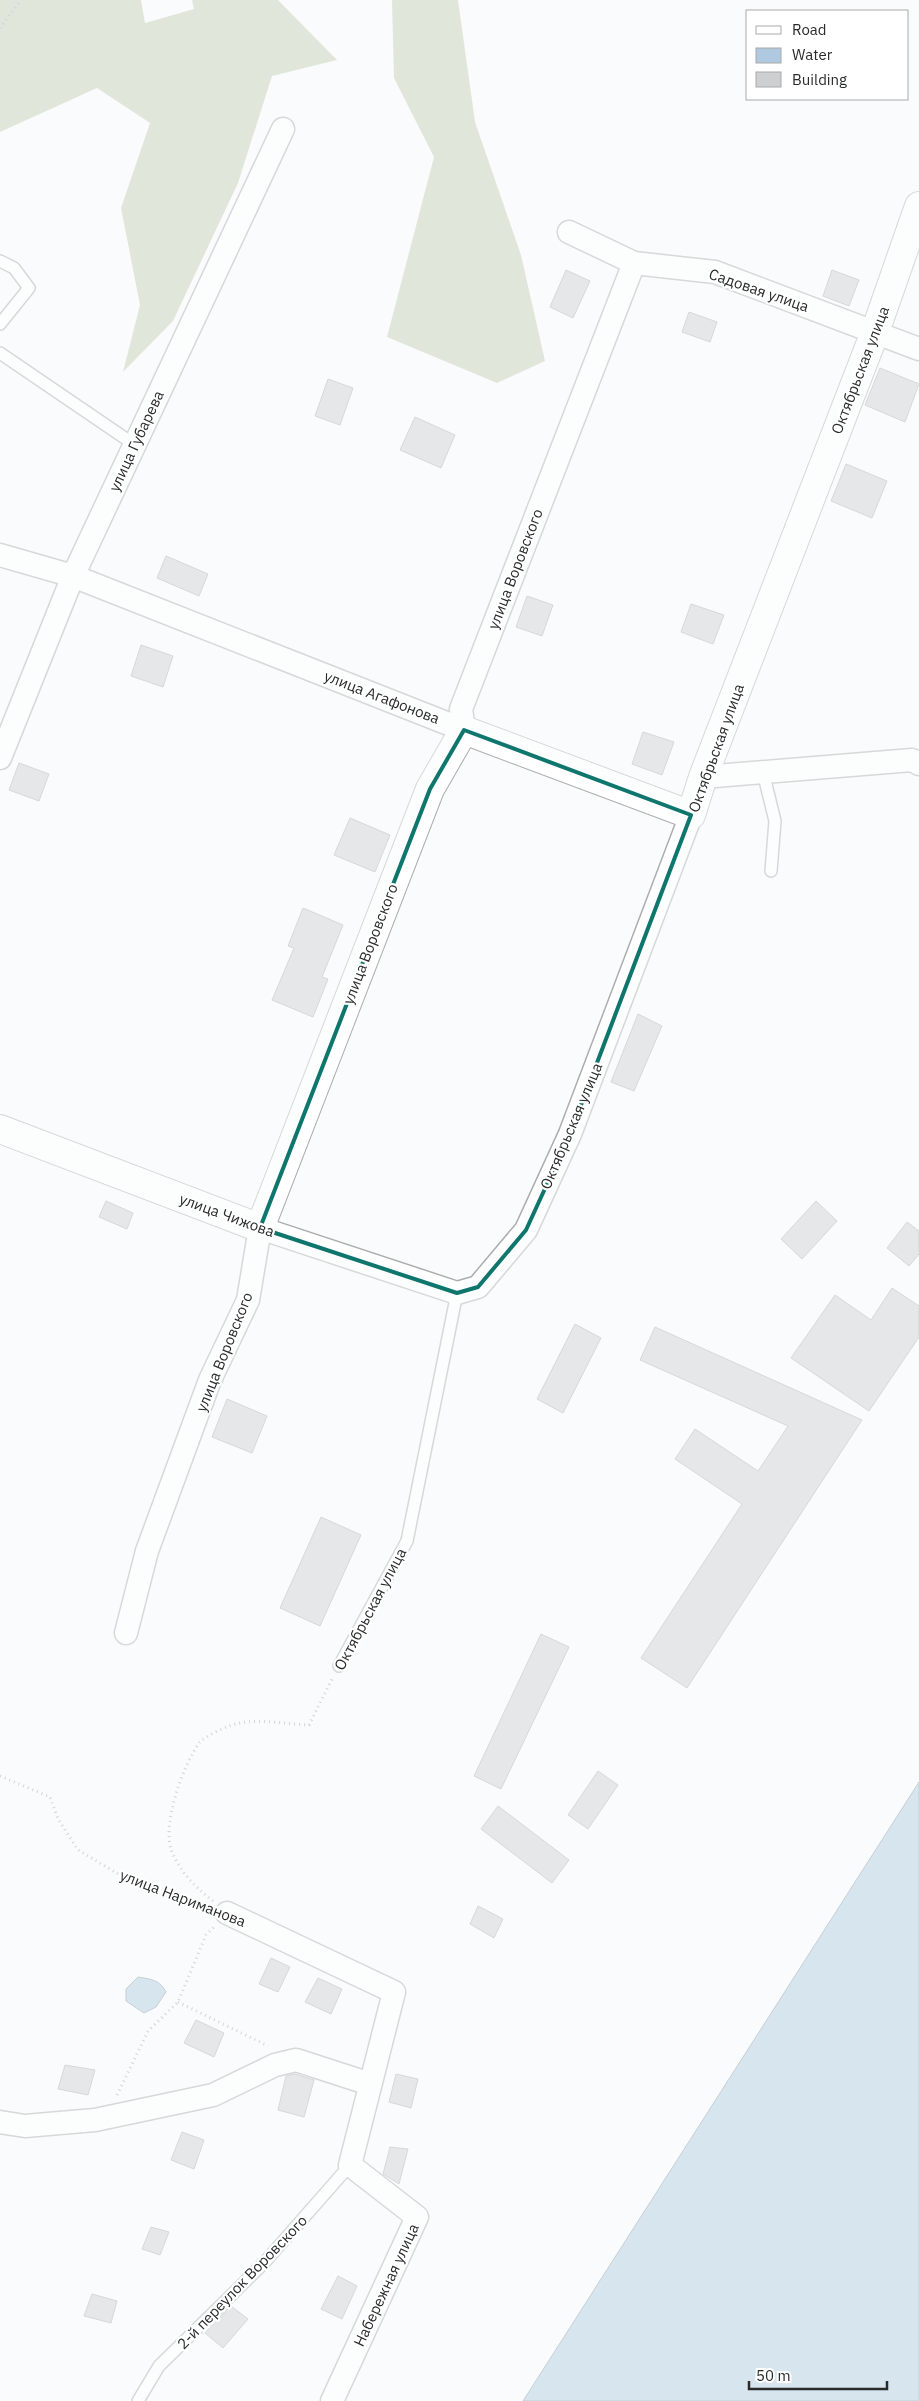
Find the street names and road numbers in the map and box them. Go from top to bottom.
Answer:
street label: Садовая улица [707,264,811,316]
street label: Октябрьская улица [827,303,893,437]
street label: улица Губарева [104,388,168,494]
street label: улица Воровского [483,506,547,632]
street label: улица Агафонова [322,666,442,728]
street label: Октябрьская улица [684,681,748,815]
street label: улица Воровского [338,881,402,1007]
street label: Октябрьская улица [536,1060,606,1192]
street label: улица Чижова [177,1189,277,1241]
street label: улица Воровского [191,1289,257,1415]
street label: Октябрьская улица [330,1545,410,1673]
street label: улица Нариманова [117,1865,249,1931]
street label: 2-й переулок Воровского [173,2211,311,2353]
street label: Набережная улица [349,2220,423,2350]

